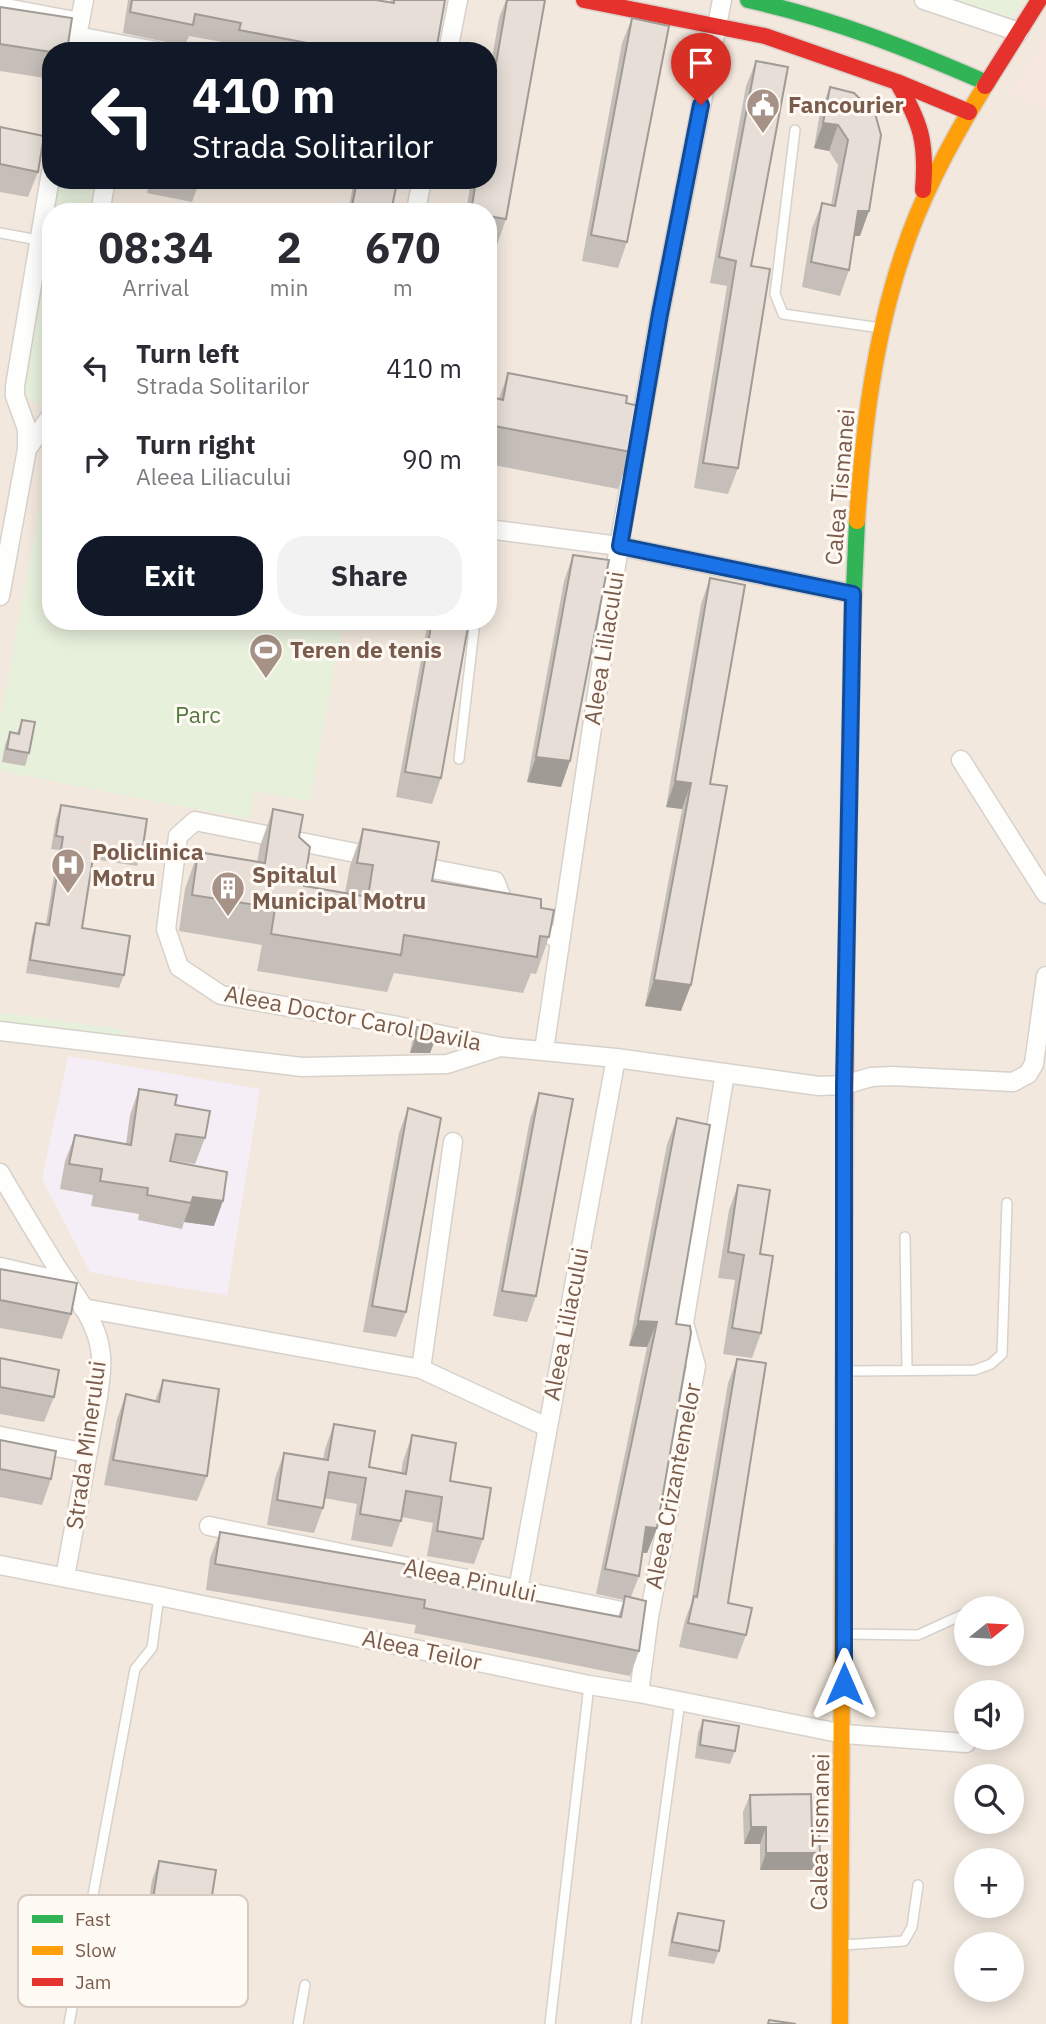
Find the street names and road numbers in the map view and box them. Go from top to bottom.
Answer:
street label: Calea Tismanei [817,407,861,566]
street label: Aleea Liliacului [576,569,630,727]
street label: Aleea Doctor Carol Davila [222,977,484,1057]
street label: Aleea Liliacului [535,1245,595,1403]
street label: Strada Minerului [58,1359,112,1531]
street label: Aleea Crizantemelor [637,1380,707,1591]
street label: Aleea Pinului [401,1550,539,1608]
street label: Aleea Teilor [360,1622,485,1676]
street label: Calea Tismanei [803,1753,835,1911]

